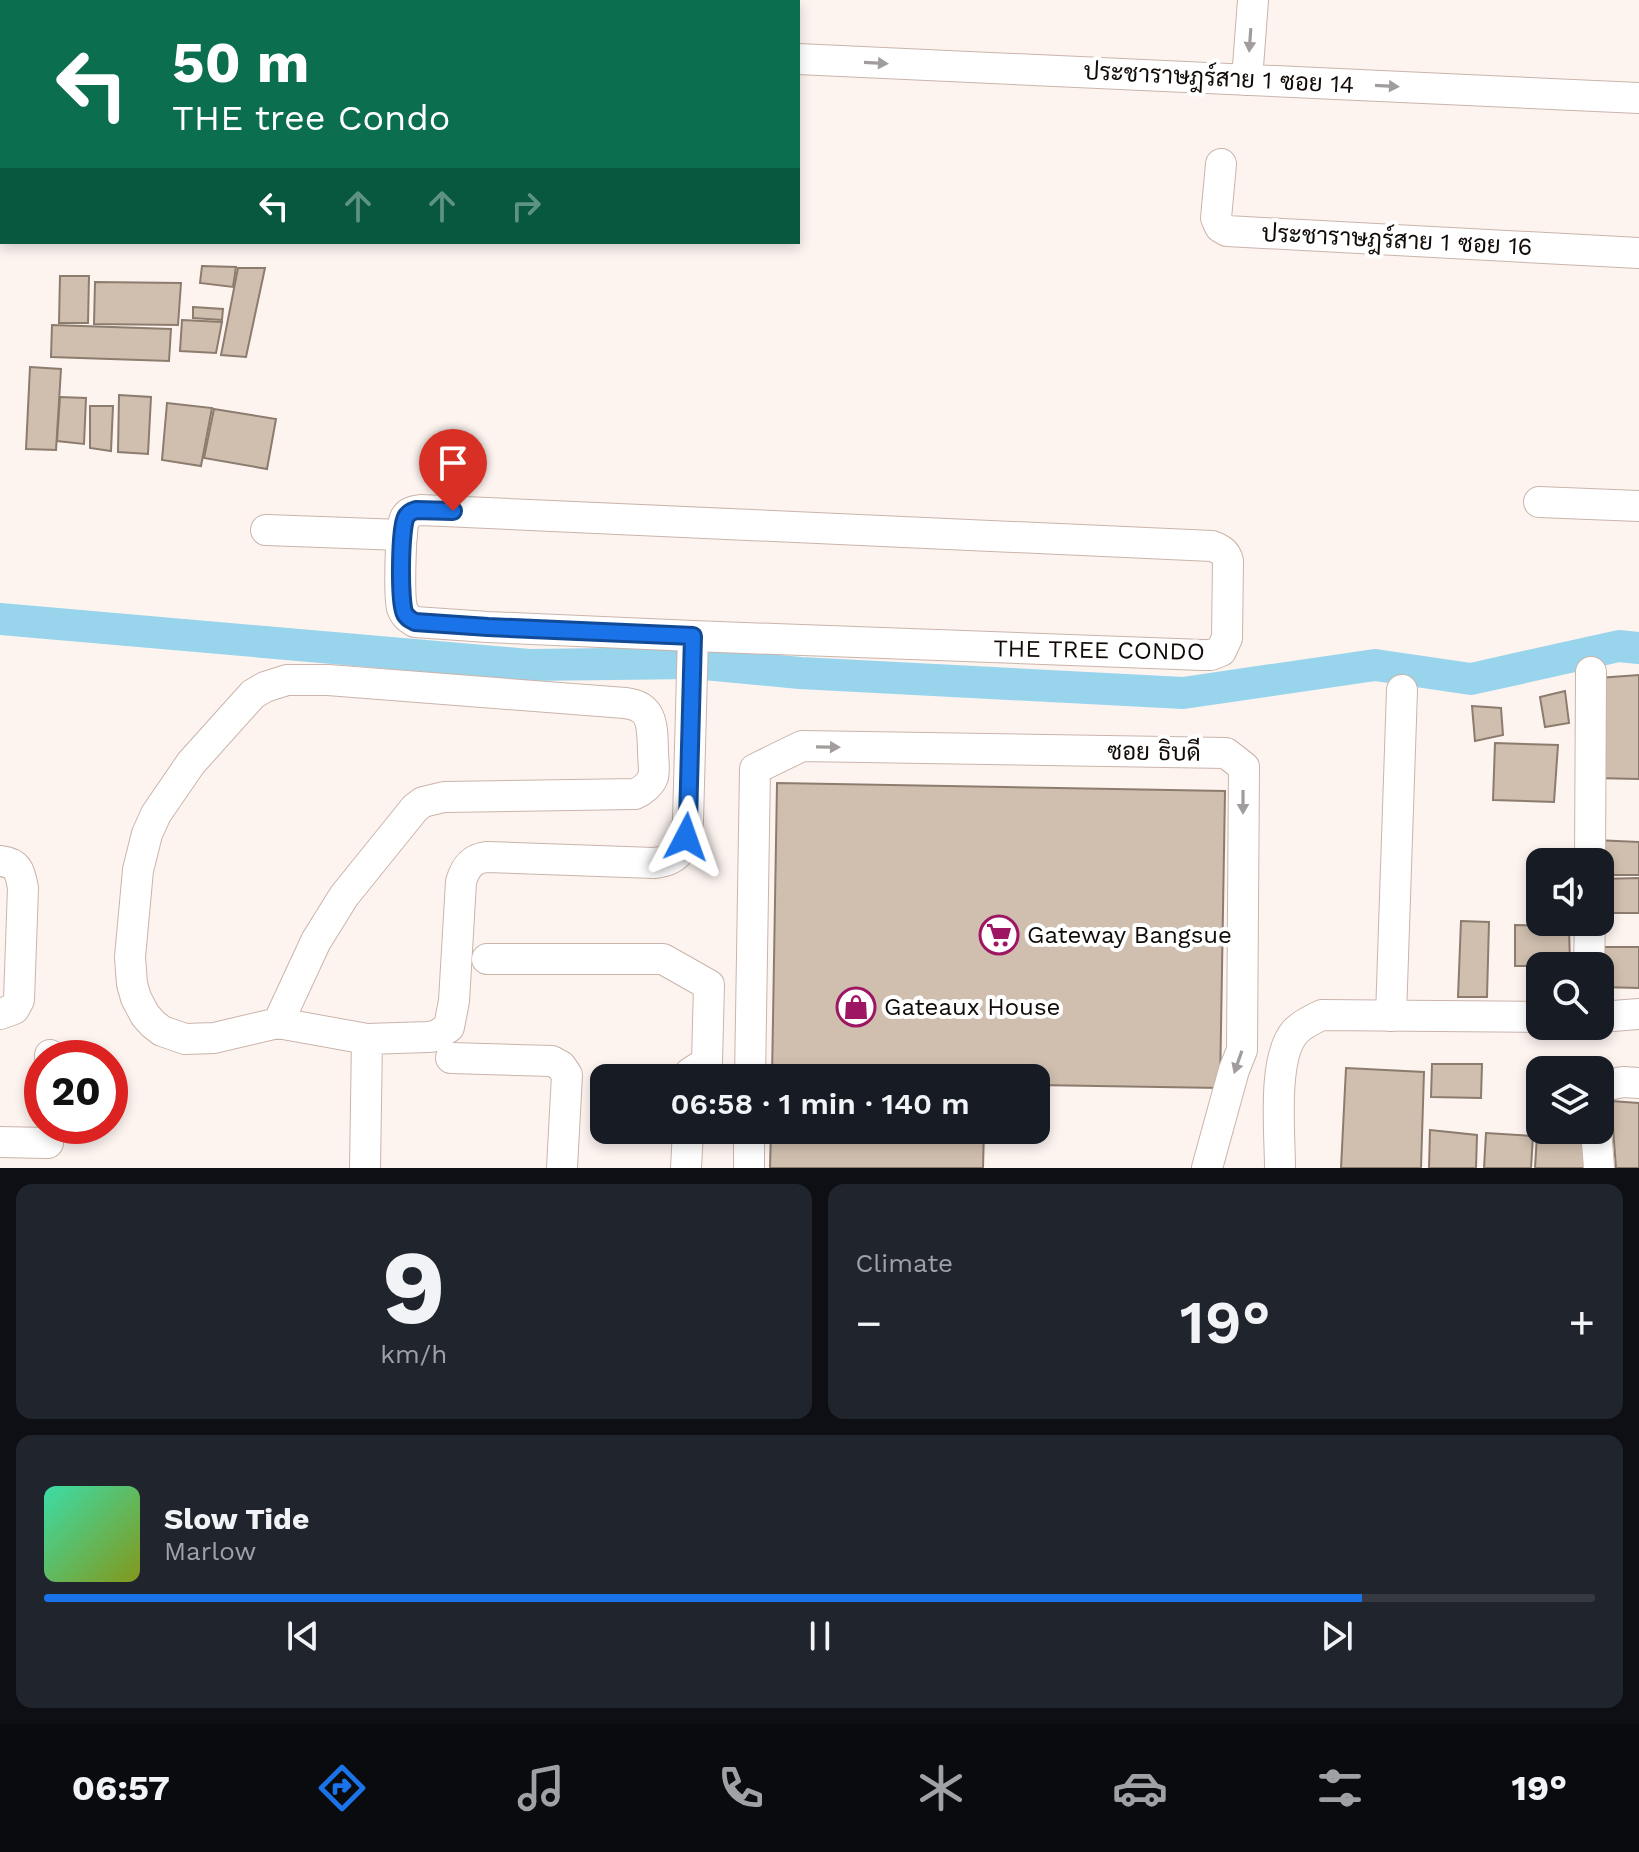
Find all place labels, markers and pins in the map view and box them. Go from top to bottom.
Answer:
pin [419,429,487,511]
supermarket icon: Gateway Bangsue [978,914,1020,956]
place label: Gateway Bangsue [1027,921,1232,949]
shop icon: Gateaux House [835,986,877,1028]
place label: Gateaux House [884,993,1060,1021]

